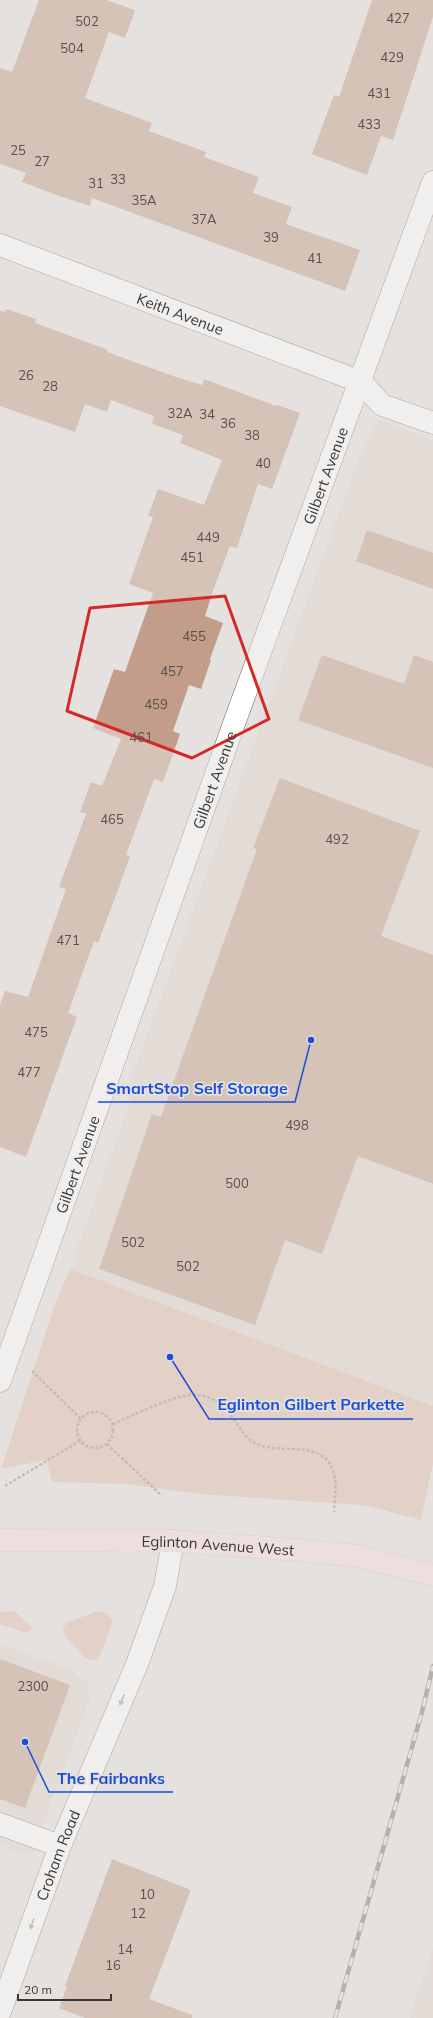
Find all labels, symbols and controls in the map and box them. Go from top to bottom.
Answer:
house number: 427 [386,10,410,26]
house number: 502 [75,13,99,29]
house number: 504 [60,40,84,56]
house number: 429 [380,49,404,65]
house number: 431 [367,85,391,101]
house number: 433 [357,116,381,132]
house number: 25 [10,142,26,158]
house number: 27 [34,153,50,169]
house number: 33 [110,171,126,187]
house number: 31 [88,175,104,191]
house number: 35A [131,192,157,208]
house number: 37A [191,211,217,227]
house number: 39 [263,229,279,245]
house number: 41 [307,250,323,266]
street label: Keith Avenue [134,288,227,339]
house number: 26 [18,367,34,383]
house number: 28 [42,378,58,394]
house number: 32A [167,405,193,421]
house number: 34 [199,406,215,422]
house number: 36 [220,415,236,431]
street label: Gilbert Avenue [298,424,352,527]
house number: 38 [244,427,260,443]
house number: 40 [255,455,271,471]
house number: 449 [196,529,220,545]
house number: 451 [180,549,204,565]
house number: 455 [182,628,206,644]
house number: 457 [160,663,184,679]
house number: 459 [144,696,168,712]
street label: Gilbert Avenue [188,728,240,831]
house number: 461 [129,729,153,745]
house number: 465 [100,811,124,827]
house number: 492 [325,831,349,847]
house number: 471 [56,932,80,948]
house number: 475 [24,1024,48,1040]
house number: 477 [17,1064,41,1080]
callout: SmartStop Self Storage [98,1074,295,1102]
text: SmartStop Self Storage [106,1078,288,1098]
street label: Gilbert Avenue [51,1113,103,1216]
house number: 498 [285,1117,309,1133]
house number: 500 [225,1175,249,1191]
house number: 502 [121,1234,145,1250]
house number: 502 [176,1258,200,1274]
callout: Eglinton Gilbert Parkette [209,1391,413,1419]
text: Eglinton Gilbert Parkette [217,1394,405,1414]
street label: Eglinton Avenue West [141,1531,295,1559]
house number: 2300 [17,1678,49,1694]
one-way arrow [119,1694,125,1705]
callout: The Fairbanks [49,1764,173,1792]
text: The Fairbanks [57,1768,165,1788]
street label: Croham Road [32,1807,84,1903]
house number: 10 [139,1886,155,1902]
house number: 12 [130,1905,146,1921]
one-way arrow [28,1919,34,1931]
house number: 14 [117,1941,133,1957]
house number: 16 [105,1957,121,1973]
scale bar [18,1976,111,2002]
text: 20 m [24,1982,52,1997]

